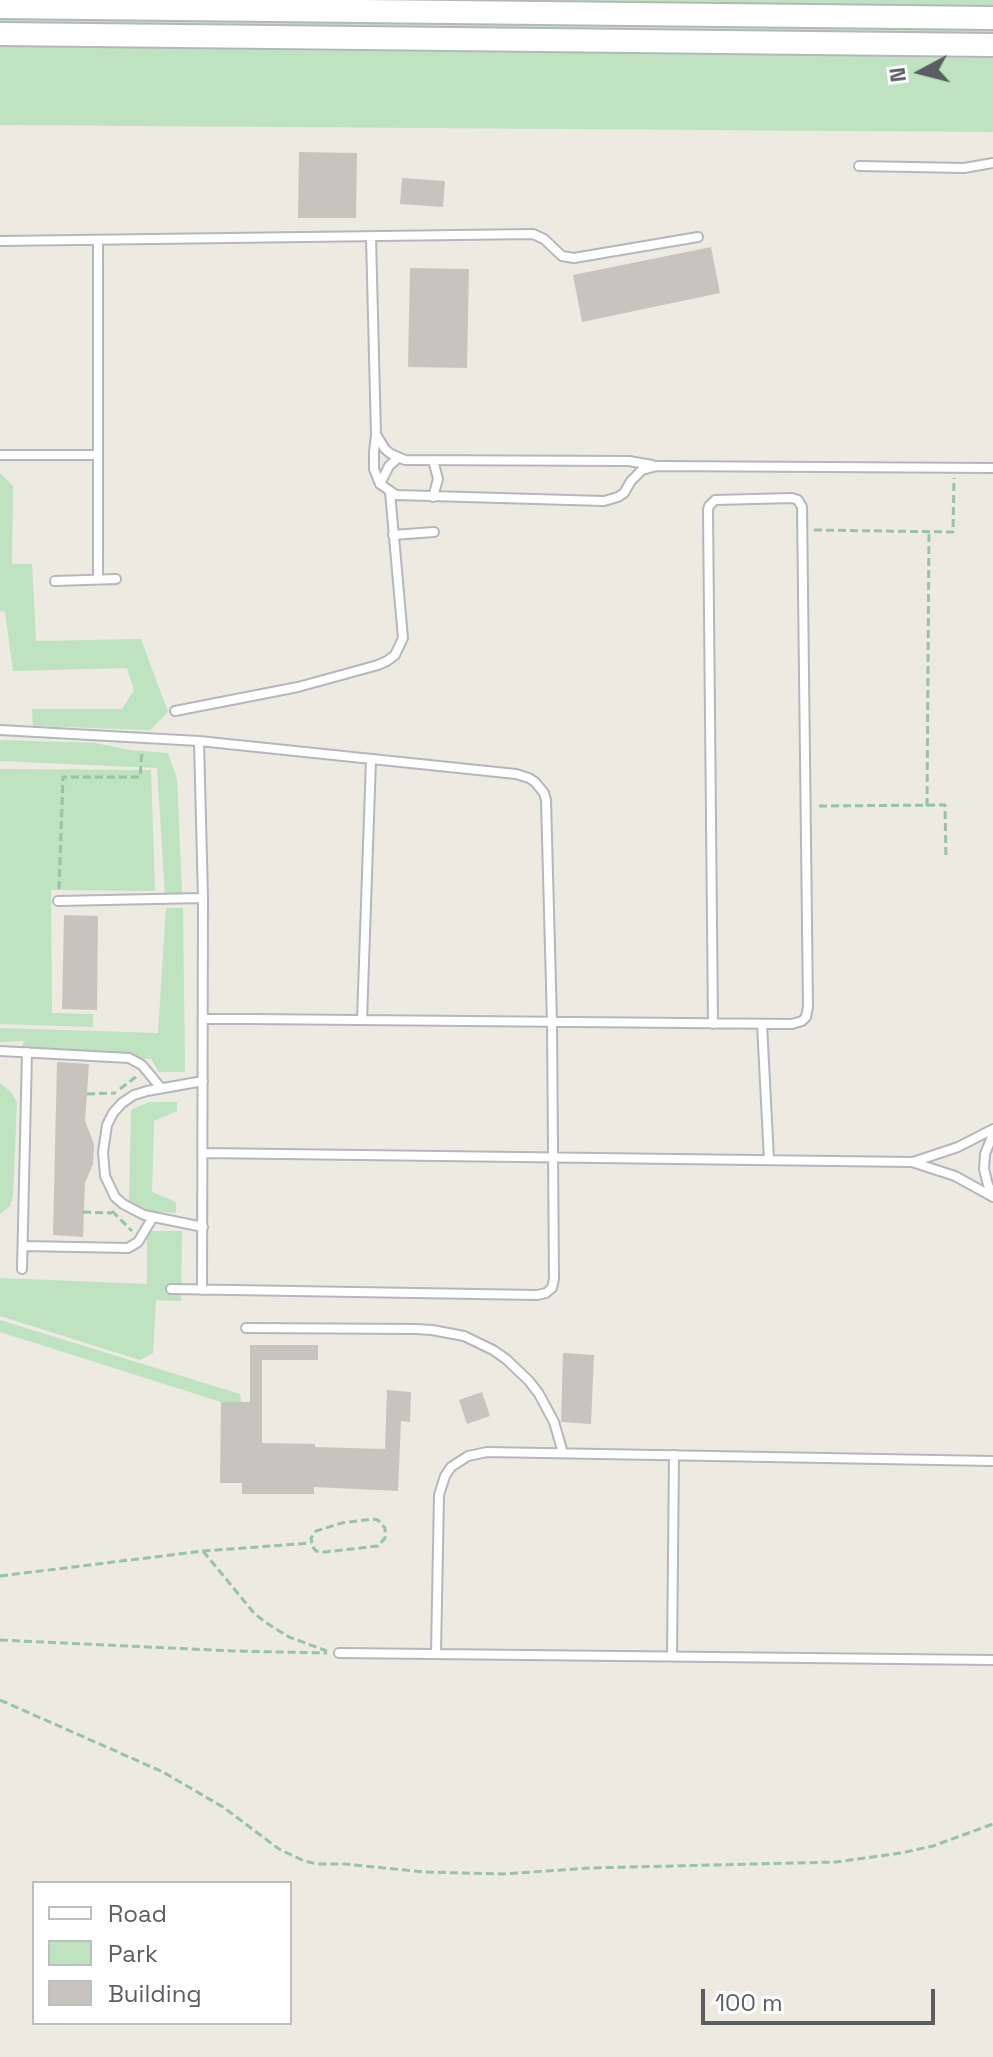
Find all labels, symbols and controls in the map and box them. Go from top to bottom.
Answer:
north arrow [881,32,961,112]
text: N [882,66,912,84]
legend [32,1881,292,2025]
text: Road [108,1898,167,1929]
text: Park [108,1938,158,1969]
scale bar [705,1973,939,2023]
text: Building [108,1978,202,2009]
text: 100 m [715,1987,783,2018]

